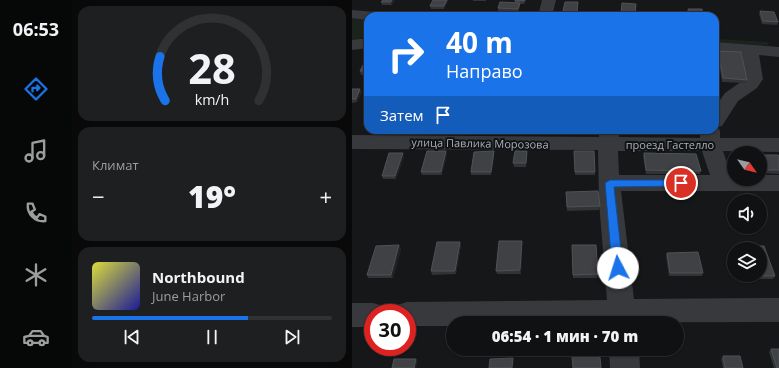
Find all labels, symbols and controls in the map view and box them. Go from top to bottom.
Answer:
text: 06:53 [13,17,59,41]
text: 40 m [446,23,513,61]
icon: right [380,28,432,80]
text: 28 [188,40,236,96]
text: Направо [446,59,523,83]
icon: directions [22,75,50,103]
text: km/h [195,90,229,109]
icon: arrive [432,104,454,126]
text: Затем [380,105,424,125]
street label: улица Павлика Морозова [411,134,549,152]
icon: music [22,137,50,165]
street label: проезд Гастелло [626,137,715,152]
north arrow [727,146,767,186]
map controls [727,146,767,282]
text: Климат [92,156,139,174]
pin [664,166,698,200]
icon: arrive [670,172,692,194]
text: 19° [188,176,236,217]
text: − [92,181,105,211]
text: + [319,181,332,211]
button: sound [727,194,767,234]
icon: phone [22,199,50,227]
button: layers [727,242,767,282]
position arrow [597,247,639,289]
icon: climate [22,261,50,289]
text: Northbound [152,267,245,287]
text: June Harbor [152,287,225,305]
speed limit sign: 30 [364,304,416,356]
icon: car [22,323,50,351]
icon: previous [121,326,143,348]
icon: pause [201,326,223,348]
icon: next [281,326,303,348]
text: 06:54 · 1 мин · 70 m [492,326,638,346]

